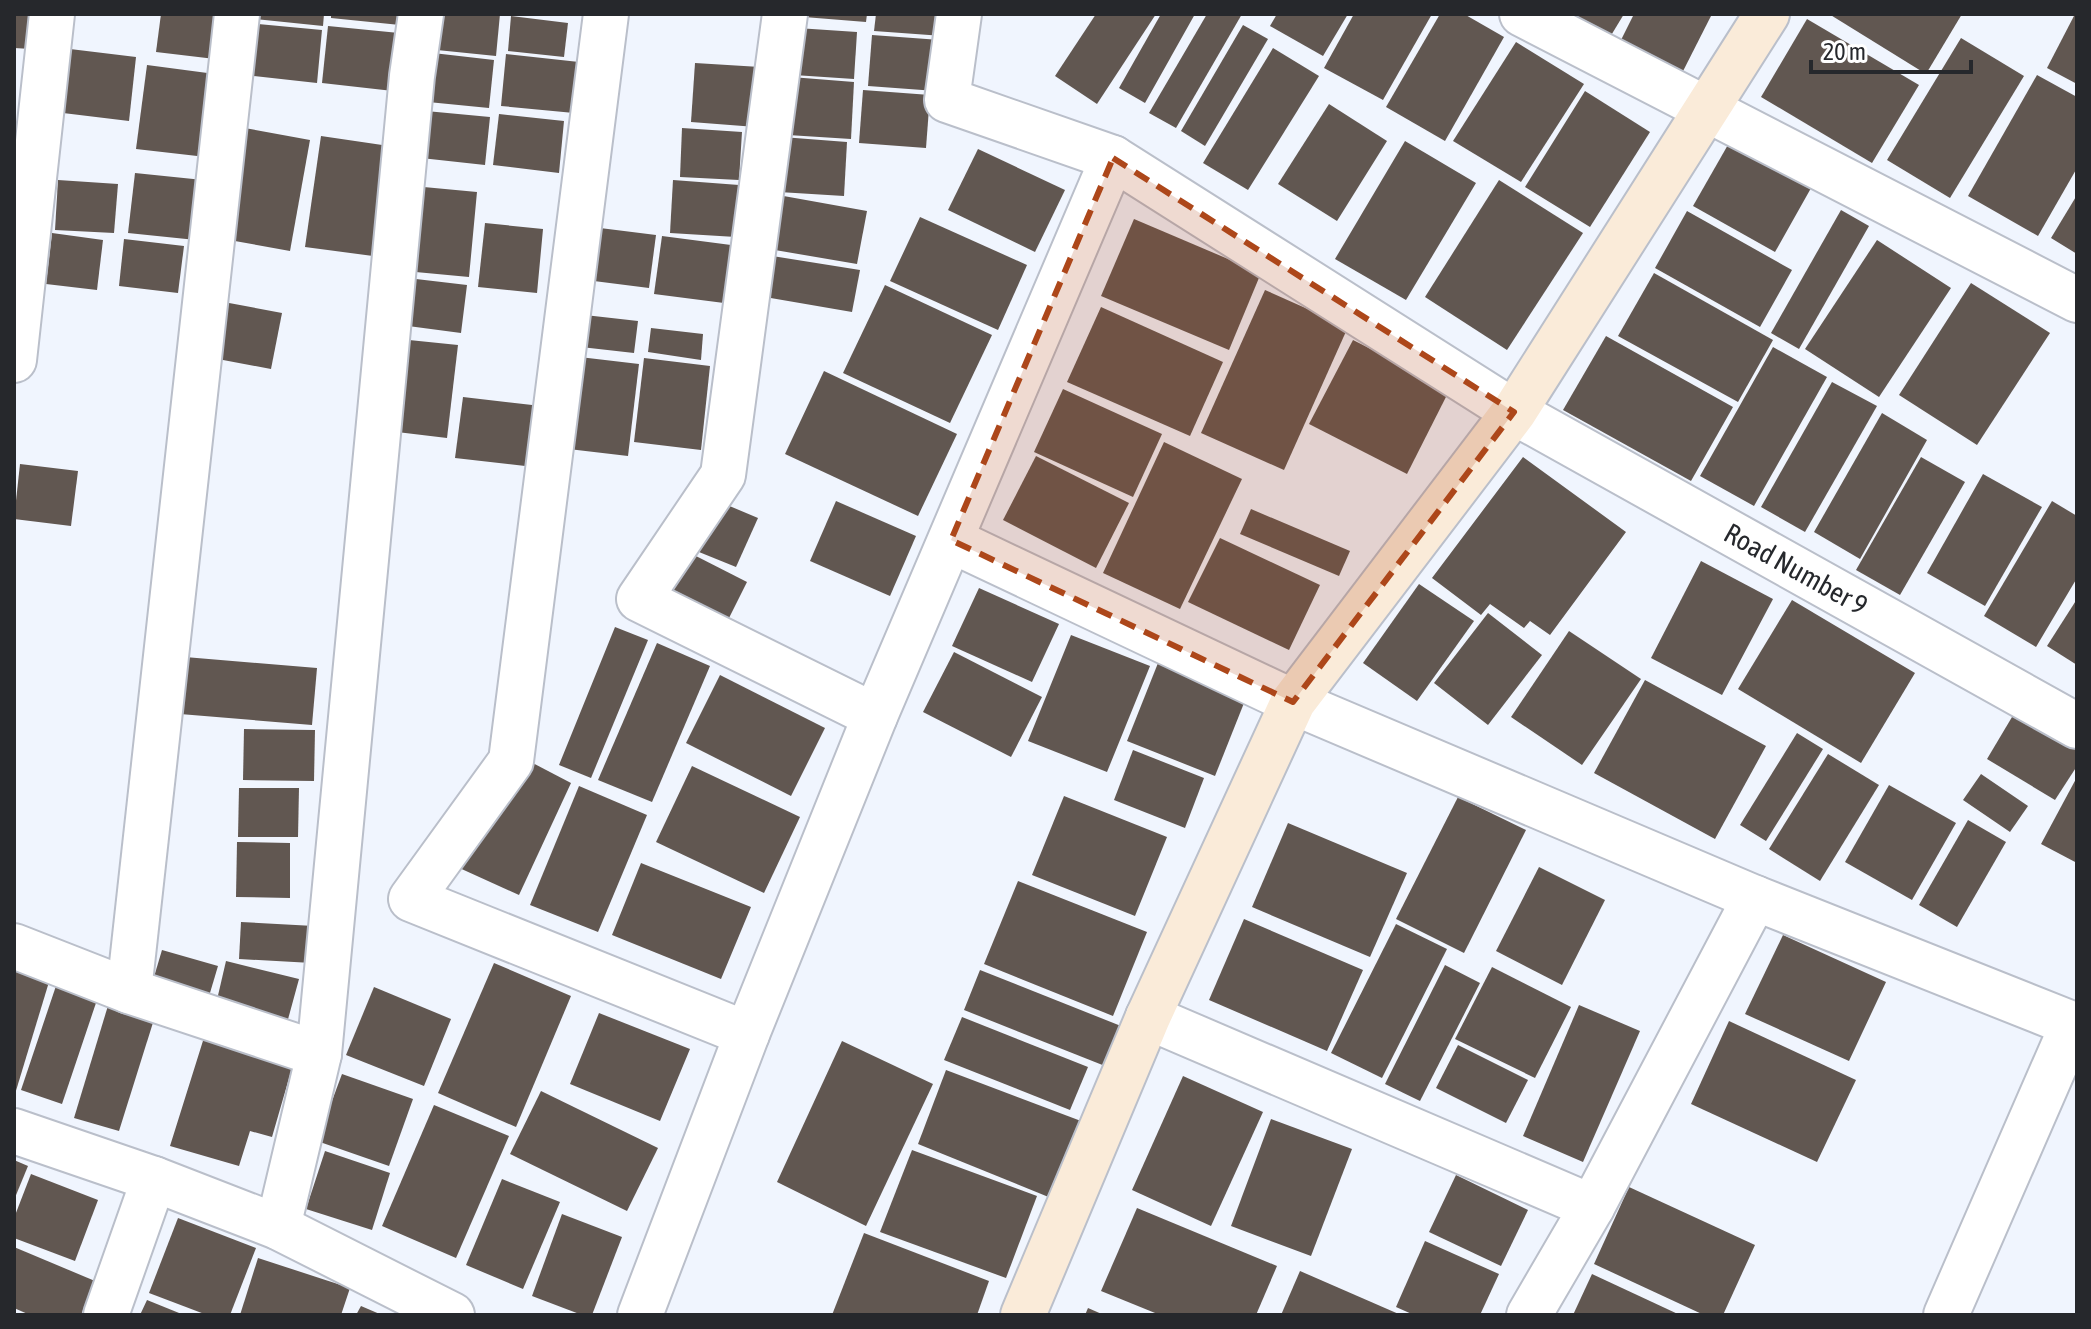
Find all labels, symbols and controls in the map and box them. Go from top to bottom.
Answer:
scale bar [1811,24,1971,74]
text: 20 m [1823,38,1866,65]
street label: Road Number 9 [1719,517,1873,621]

